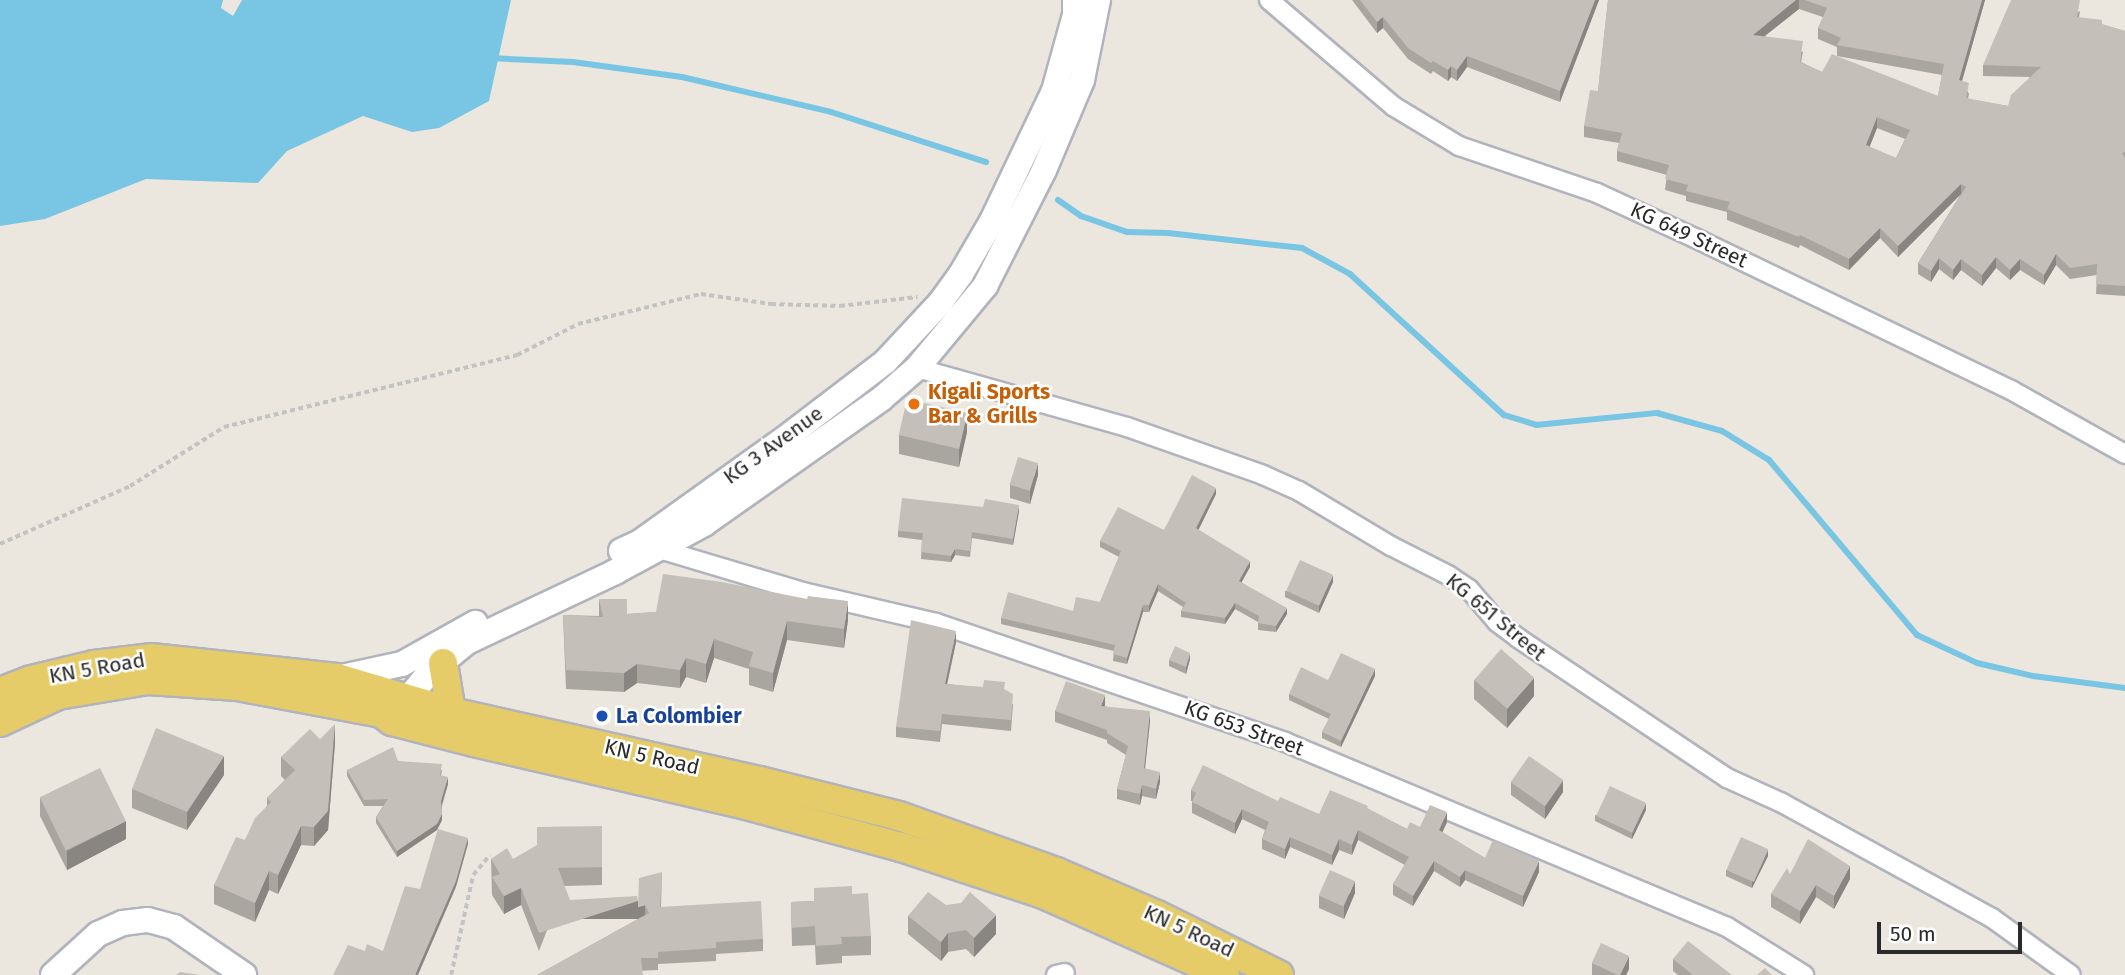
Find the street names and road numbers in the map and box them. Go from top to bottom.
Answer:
street label: KG 649 Street [1626,197,1752,273]
street label: KG 3 Avenue [718,401,828,489]
street label: KG 651 Street [1441,568,1551,666]
street label: KN 5 Road [47,647,147,689]
street label: KG 653 Street [1181,695,1307,761]
street label: KN 5 Road [602,734,702,780]
street label: KN 5 Road [1140,899,1238,963]

